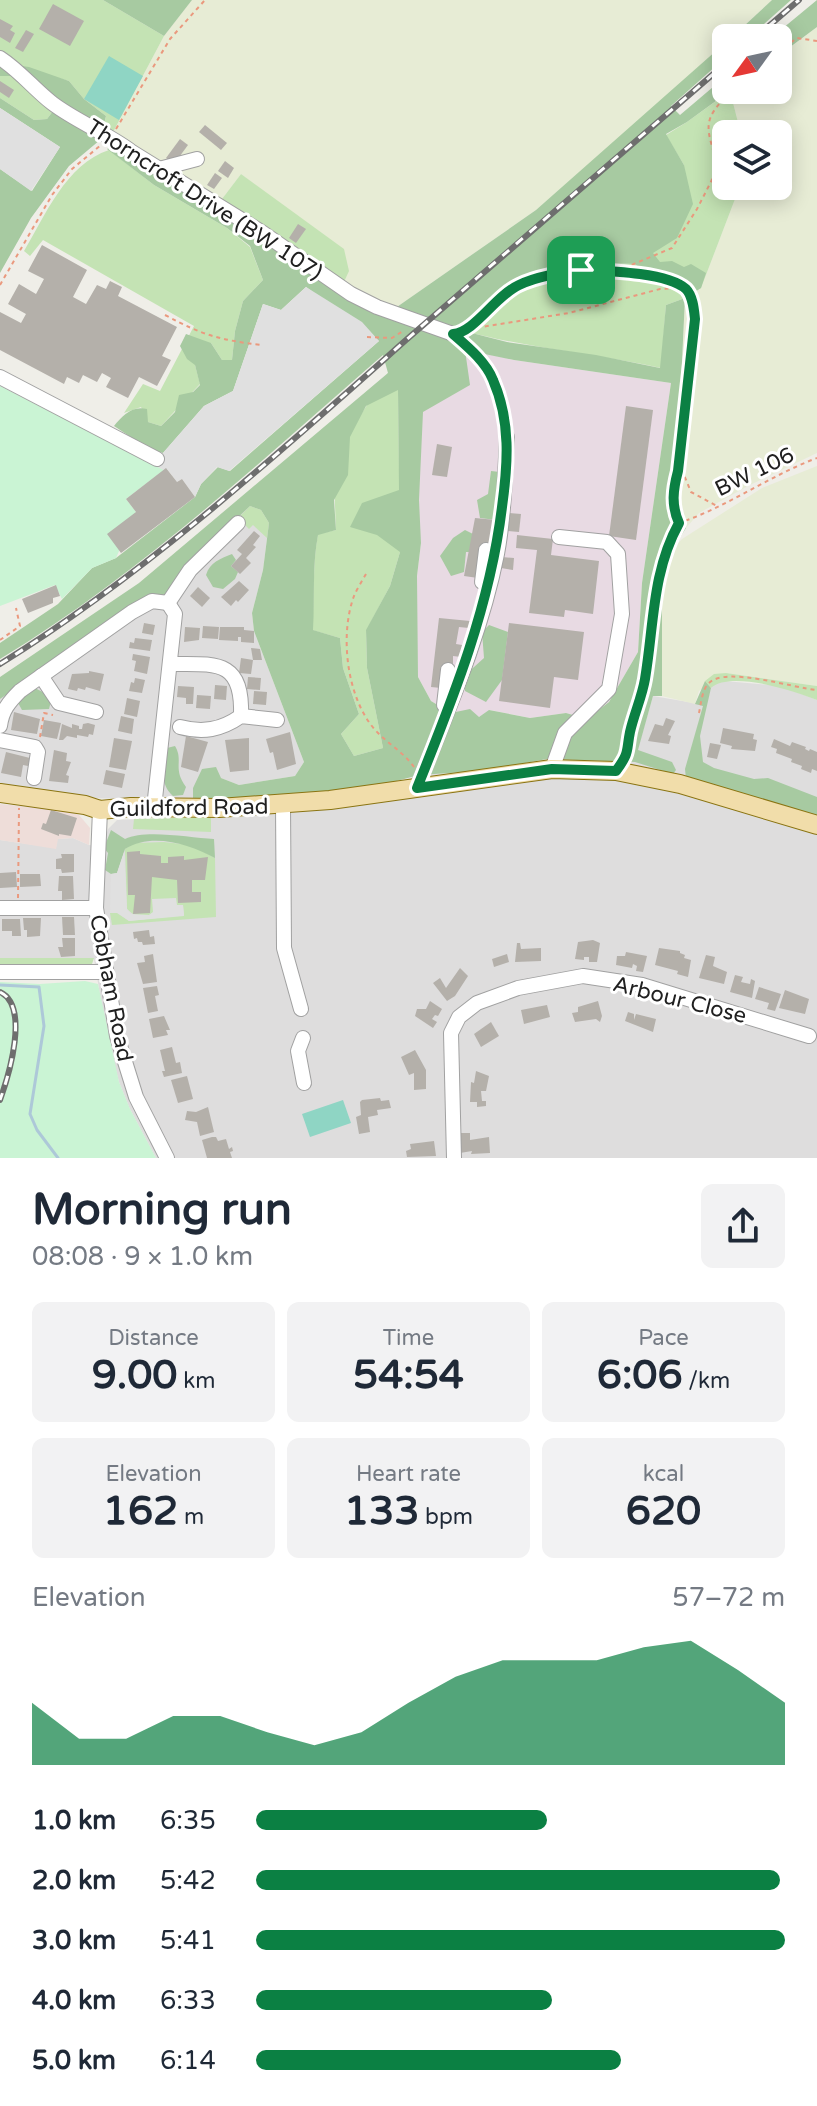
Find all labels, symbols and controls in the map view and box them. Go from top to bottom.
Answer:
north arrow [712,24,792,104]
map controls [712,24,792,200]
street label: Thorncroft Drive (BW 107) [82,114,327,286]
button: layers [712,120,792,200]
pin [547,236,615,304]
icon: arrive [559,248,603,292]
street label: BW 106 [711,442,798,502]
street label: Guildford Road [109,794,269,822]
street label: Cobham Road [84,912,138,1064]
street label: Arbour Close [610,971,749,1029]
text: Morning run [32,1184,292,1237]
button: share [701,1184,785,1268]
text: 08:08 · 9 × 1.0 km [32,1241,253,1272]
text: Distance [108,1325,199,1351]
text: Time [383,1325,434,1351]
text: Pace [638,1325,689,1351]
text: 9.00 [92,1351,177,1399]
text: 54:54 [353,1351,464,1399]
text: 6:06 [597,1351,683,1399]
text: km [177,1368,215,1394]
text: /km [683,1368,730,1394]
text: Elevation [105,1461,202,1487]
text: Heart rate [356,1461,461,1487]
text: kcal [643,1461,684,1487]
text: 162 [103,1487,178,1535]
text: 133 [344,1487,419,1535]
text: 620 [626,1487,701,1535]
text: m [178,1504,204,1530]
text: bpm [419,1504,473,1530]
text: Elevation [32,1582,146,1613]
text: 57–72 m [672,1582,785,1613]
text: 1.0 km [32,1805,116,1836]
text: 6:35 [160,1805,216,1836]
text: 2.0 km [32,1865,116,1896]
text: 5:42 [160,1865,216,1896]
text: 3.0 km [32,1925,116,1956]
text: 5:41 [160,1925,216,1956]
text: 4.0 km [32,1985,116,2016]
text: 6:33 [160,1985,216,2016]
text: 5.0 km [32,2045,116,2076]
text: 6:14 [160,2045,216,2076]

